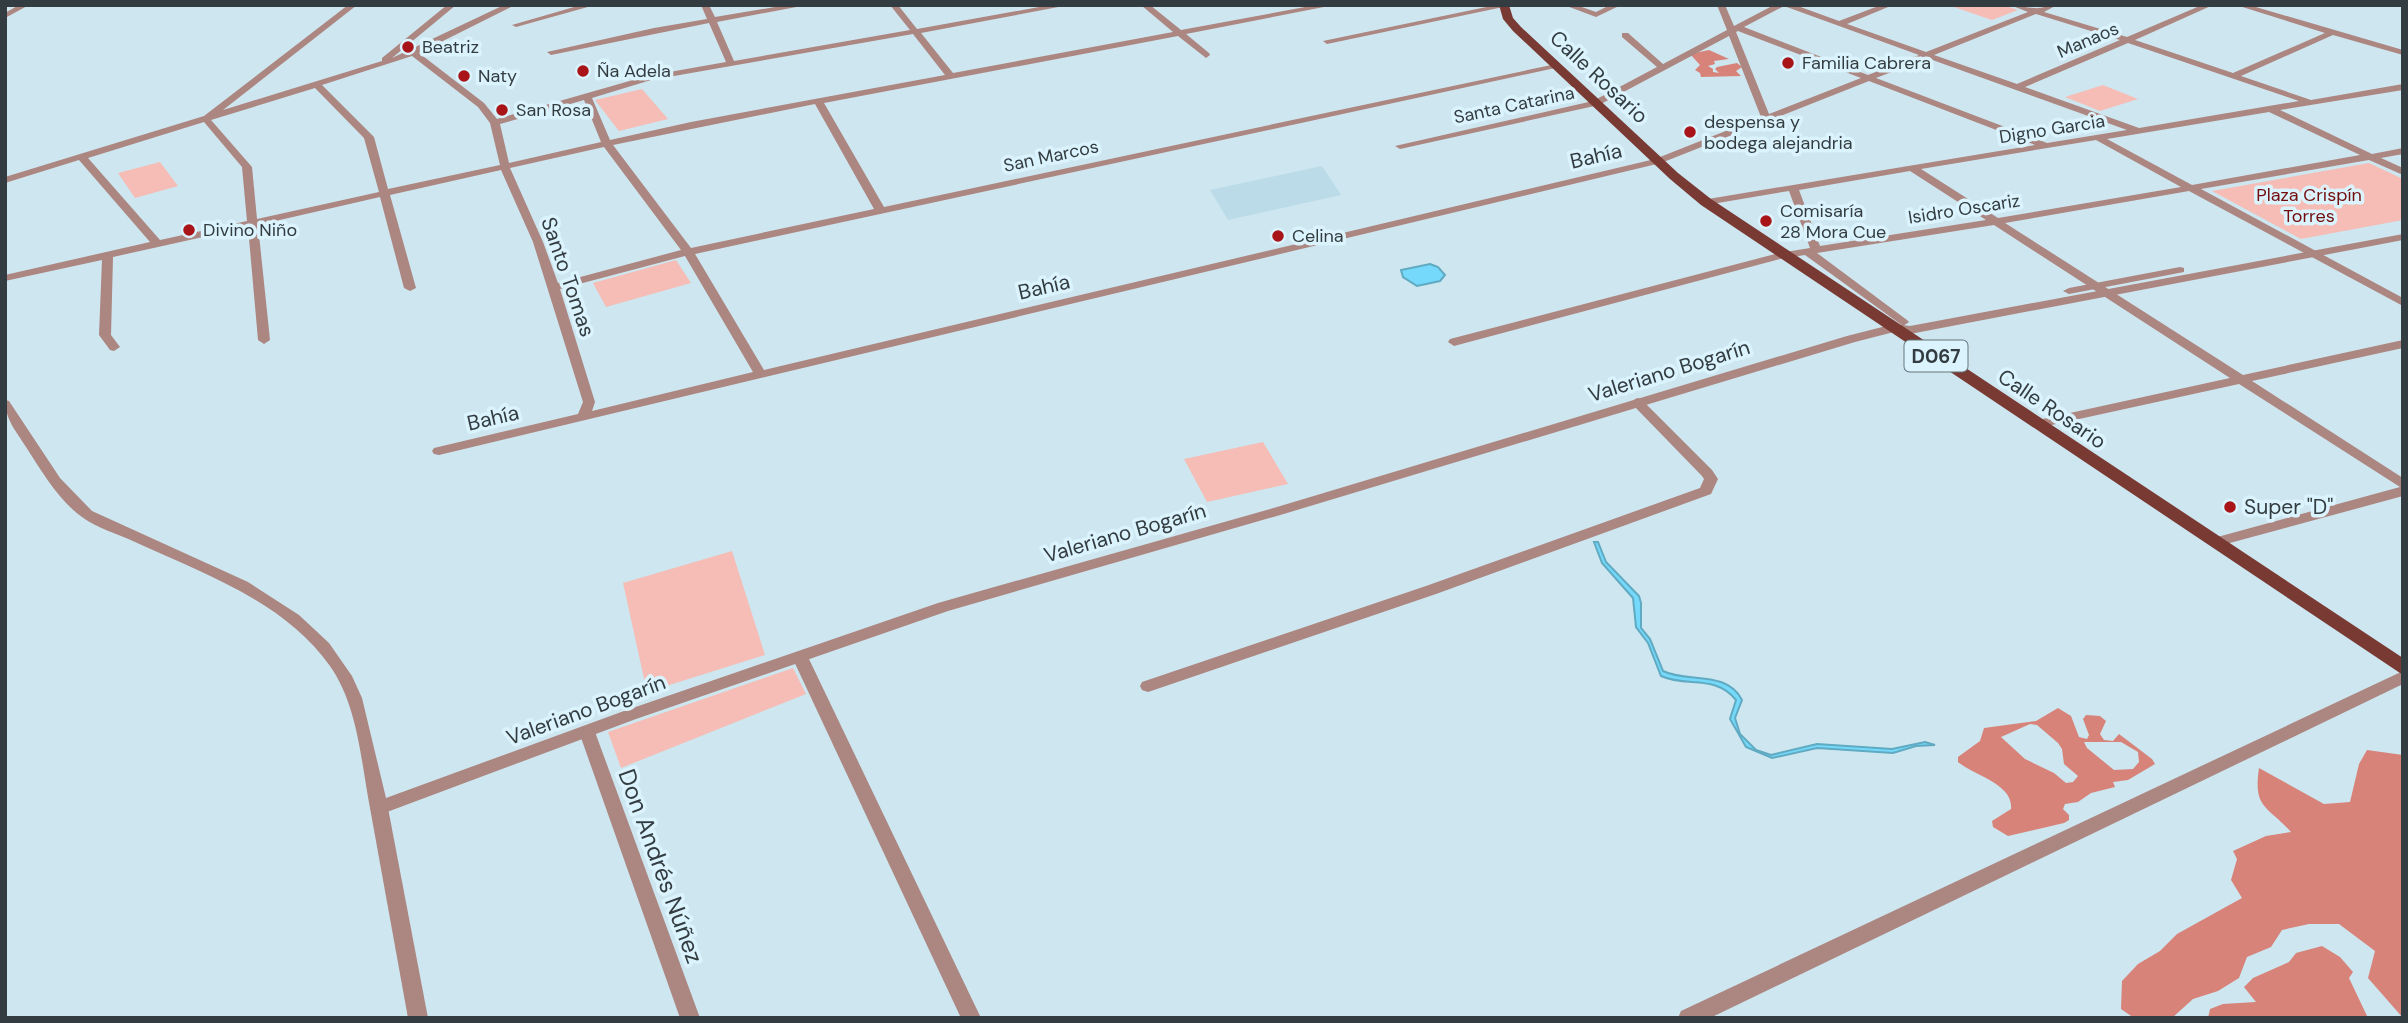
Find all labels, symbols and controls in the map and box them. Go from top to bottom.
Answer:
street label: Manaos [2054,16,2122,64]
street label: Calle Rosario [1544,24,1654,130]
place label: Beatriz [422,35,479,59]
marker: Beatriz [400,39,416,55]
place label: Familia Cabrera [1802,51,1931,75]
marker: Familia Cabrera [1780,55,1796,71]
place label: Ña Adela [597,59,671,83]
marker: Ña Adela [575,63,591,79]
place label: Naty [478,64,517,88]
marker: Naty [456,68,472,84]
street label: Santa Catarina [1452,81,1576,129]
place label: San Rosa [516,98,591,122]
marker: San Rosa [494,102,510,118]
street label: Digno Garcia [1997,109,2107,149]
place label: despensa y bodega alejandria [1704,110,1853,155]
marker: despensa y bodega alejandria [1682,124,1698,140]
street label: San Marcos [1001,134,1101,178]
street label: Bahía [1567,136,1625,176]
park label: Plaza Crispín Torres [2256,183,2362,228]
street label: Isidro Oscariz [1906,188,2022,230]
place label: Comisaría 28 Mora Cue [1780,199,1886,244]
marker: Comisaría 28 Mora Cue [1758,213,1774,229]
street label: Santo Tomas [534,214,602,340]
place label: Divino Niño [203,218,297,242]
marker: Divino Niño [181,222,197,238]
place label: Celina [1292,224,1344,248]
marker: Celina [1270,228,1286,244]
street label: Bahía [1015,267,1073,307]
street label: Valeriano Bogarín [1585,333,1753,409]
road number: D067 [1904,340,1968,372]
street label: Calle Rosario [1992,362,2112,456]
street label: Bahía [464,398,522,438]
place label: Super "D" [2244,493,2333,521]
street label: Valeriano Bogarín [1041,496,1209,570]
marker: Super "D" [2222,499,2238,515]
street label: Valeriano Bogarín [502,668,670,752]
street label: Don Andrés Núñez [611,764,711,968]

